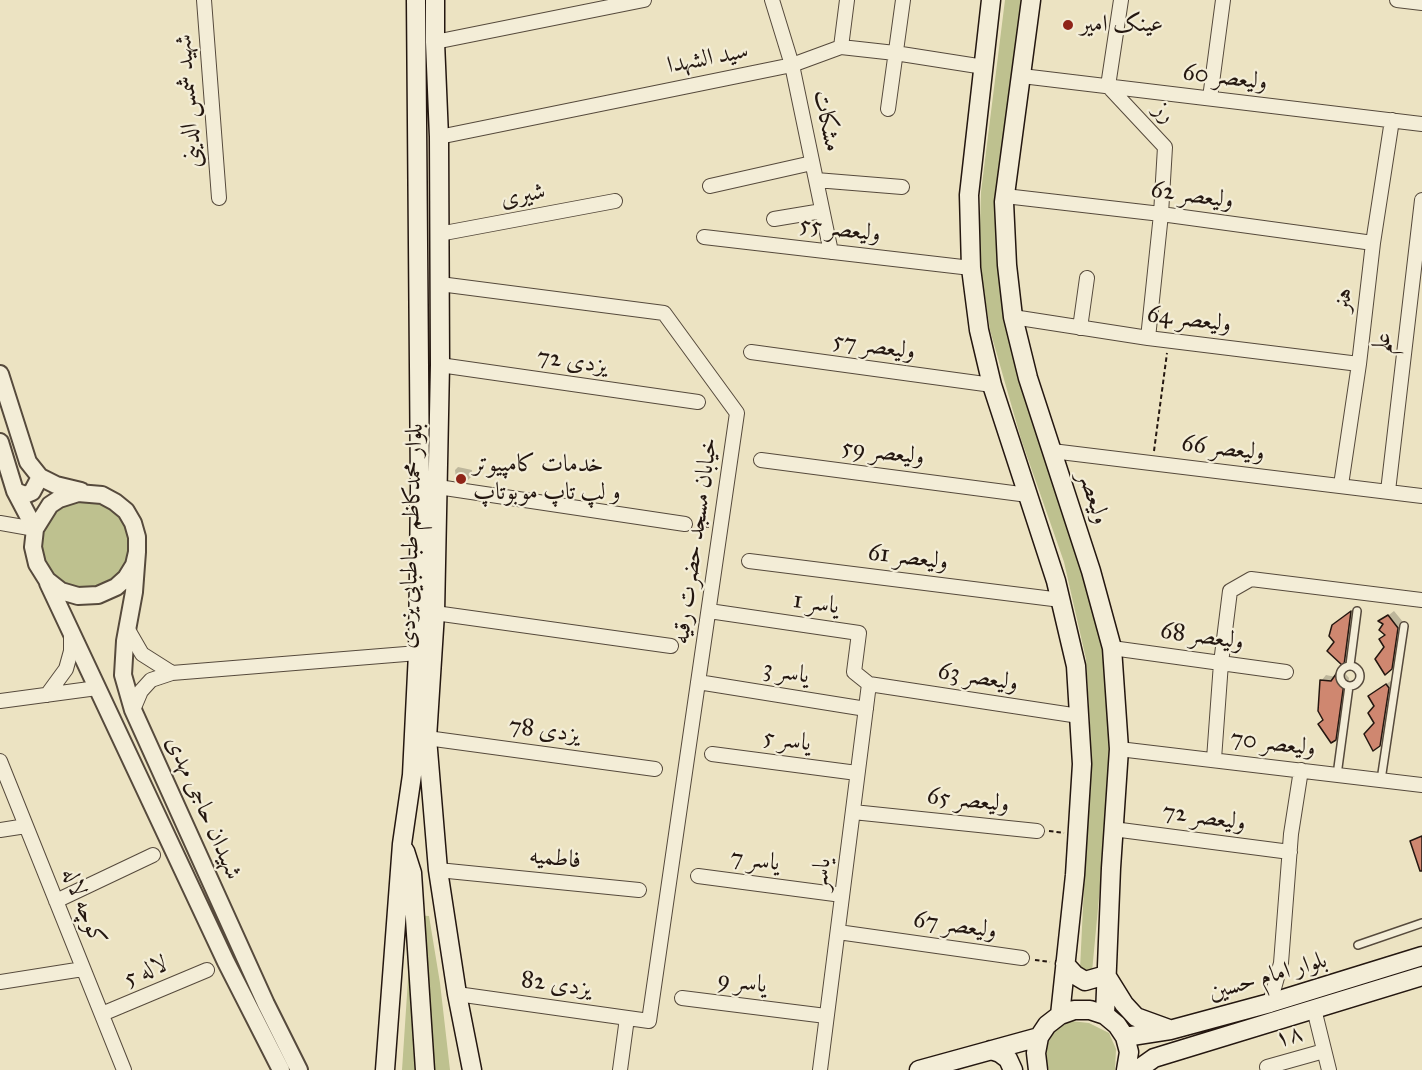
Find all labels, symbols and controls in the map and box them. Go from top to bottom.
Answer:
place label: عینک امیر [1080,11,1163,39]
marker: عینک امیر [1061,18,1075,32]
street label: شهید شمس الدینی [170,33,208,169]
street label: سید الشهدا [665,37,751,81]
street label: ولیعصر 60 [1181,59,1269,97]
street label: مشکات [805,87,847,155]
street label: رز [1147,96,1181,130]
street label: ولیعصر 62 [1149,176,1235,216]
street label: شیری [498,178,548,214]
street label: ولیعصر 55 [798,211,882,249]
street label: هنر [1328,287,1360,313]
street label: ولیعصر 64 [1145,301,1233,339]
street label: ولیعصر 57 [831,327,917,367]
street label: علم [1367,331,1399,355]
street label: یزدی 72 [535,343,609,381]
street label: بلوار محمدکاظم طباطبایی یزدی [394,423,430,649]
street label: ولیعصر 66 [1180,430,1266,468]
street label: ولیعصر 59 [840,434,926,472]
street label: خیابان مسجد حضرت رقیه [667,436,725,646]
place label: خدمات کامپیوتر و لپ تاپ موبوتاپ [473,451,621,507]
street label: ولیعصر [1071,468,1115,528]
marker: خدمات کامپیوتر و لپ تاپ موبوتاپ [454,472,468,486]
street label: ولیعصر 61 [866,539,950,577]
street label: یاسر 1 [791,587,841,621]
street label: ولیعصر 68 [1158,617,1246,657]
street label: یاسر 3 [761,655,811,691]
street label: ولیعصر 63 [936,657,1020,699]
street label: یزدی 78 [507,712,581,750]
street label: یاسر 5 [761,723,813,759]
street label: ولیعصر 70 [1229,724,1317,764]
street label: شهیدان حاجی مهدی [158,732,248,884]
street label: ولیعصر 65 [925,782,1011,820]
street label: ولیعصر 72 [1161,798,1247,838]
street label: فاطمیه [528,842,582,876]
street label: یاسر 7 [729,844,781,878]
street label: یاسر [806,857,838,891]
street label: کوچه لاله [54,864,112,950]
street label: ولیعصر 67 [911,906,999,946]
street label: بلوار امام حسین [1205,946,1331,1008]
street label: لاله 5 [120,950,172,994]
street label: یزدی 82 [519,966,593,1004]
street label: یاسر 9 [716,966,768,1000]
street label: ۱۸ [1272,1019,1306,1055]

